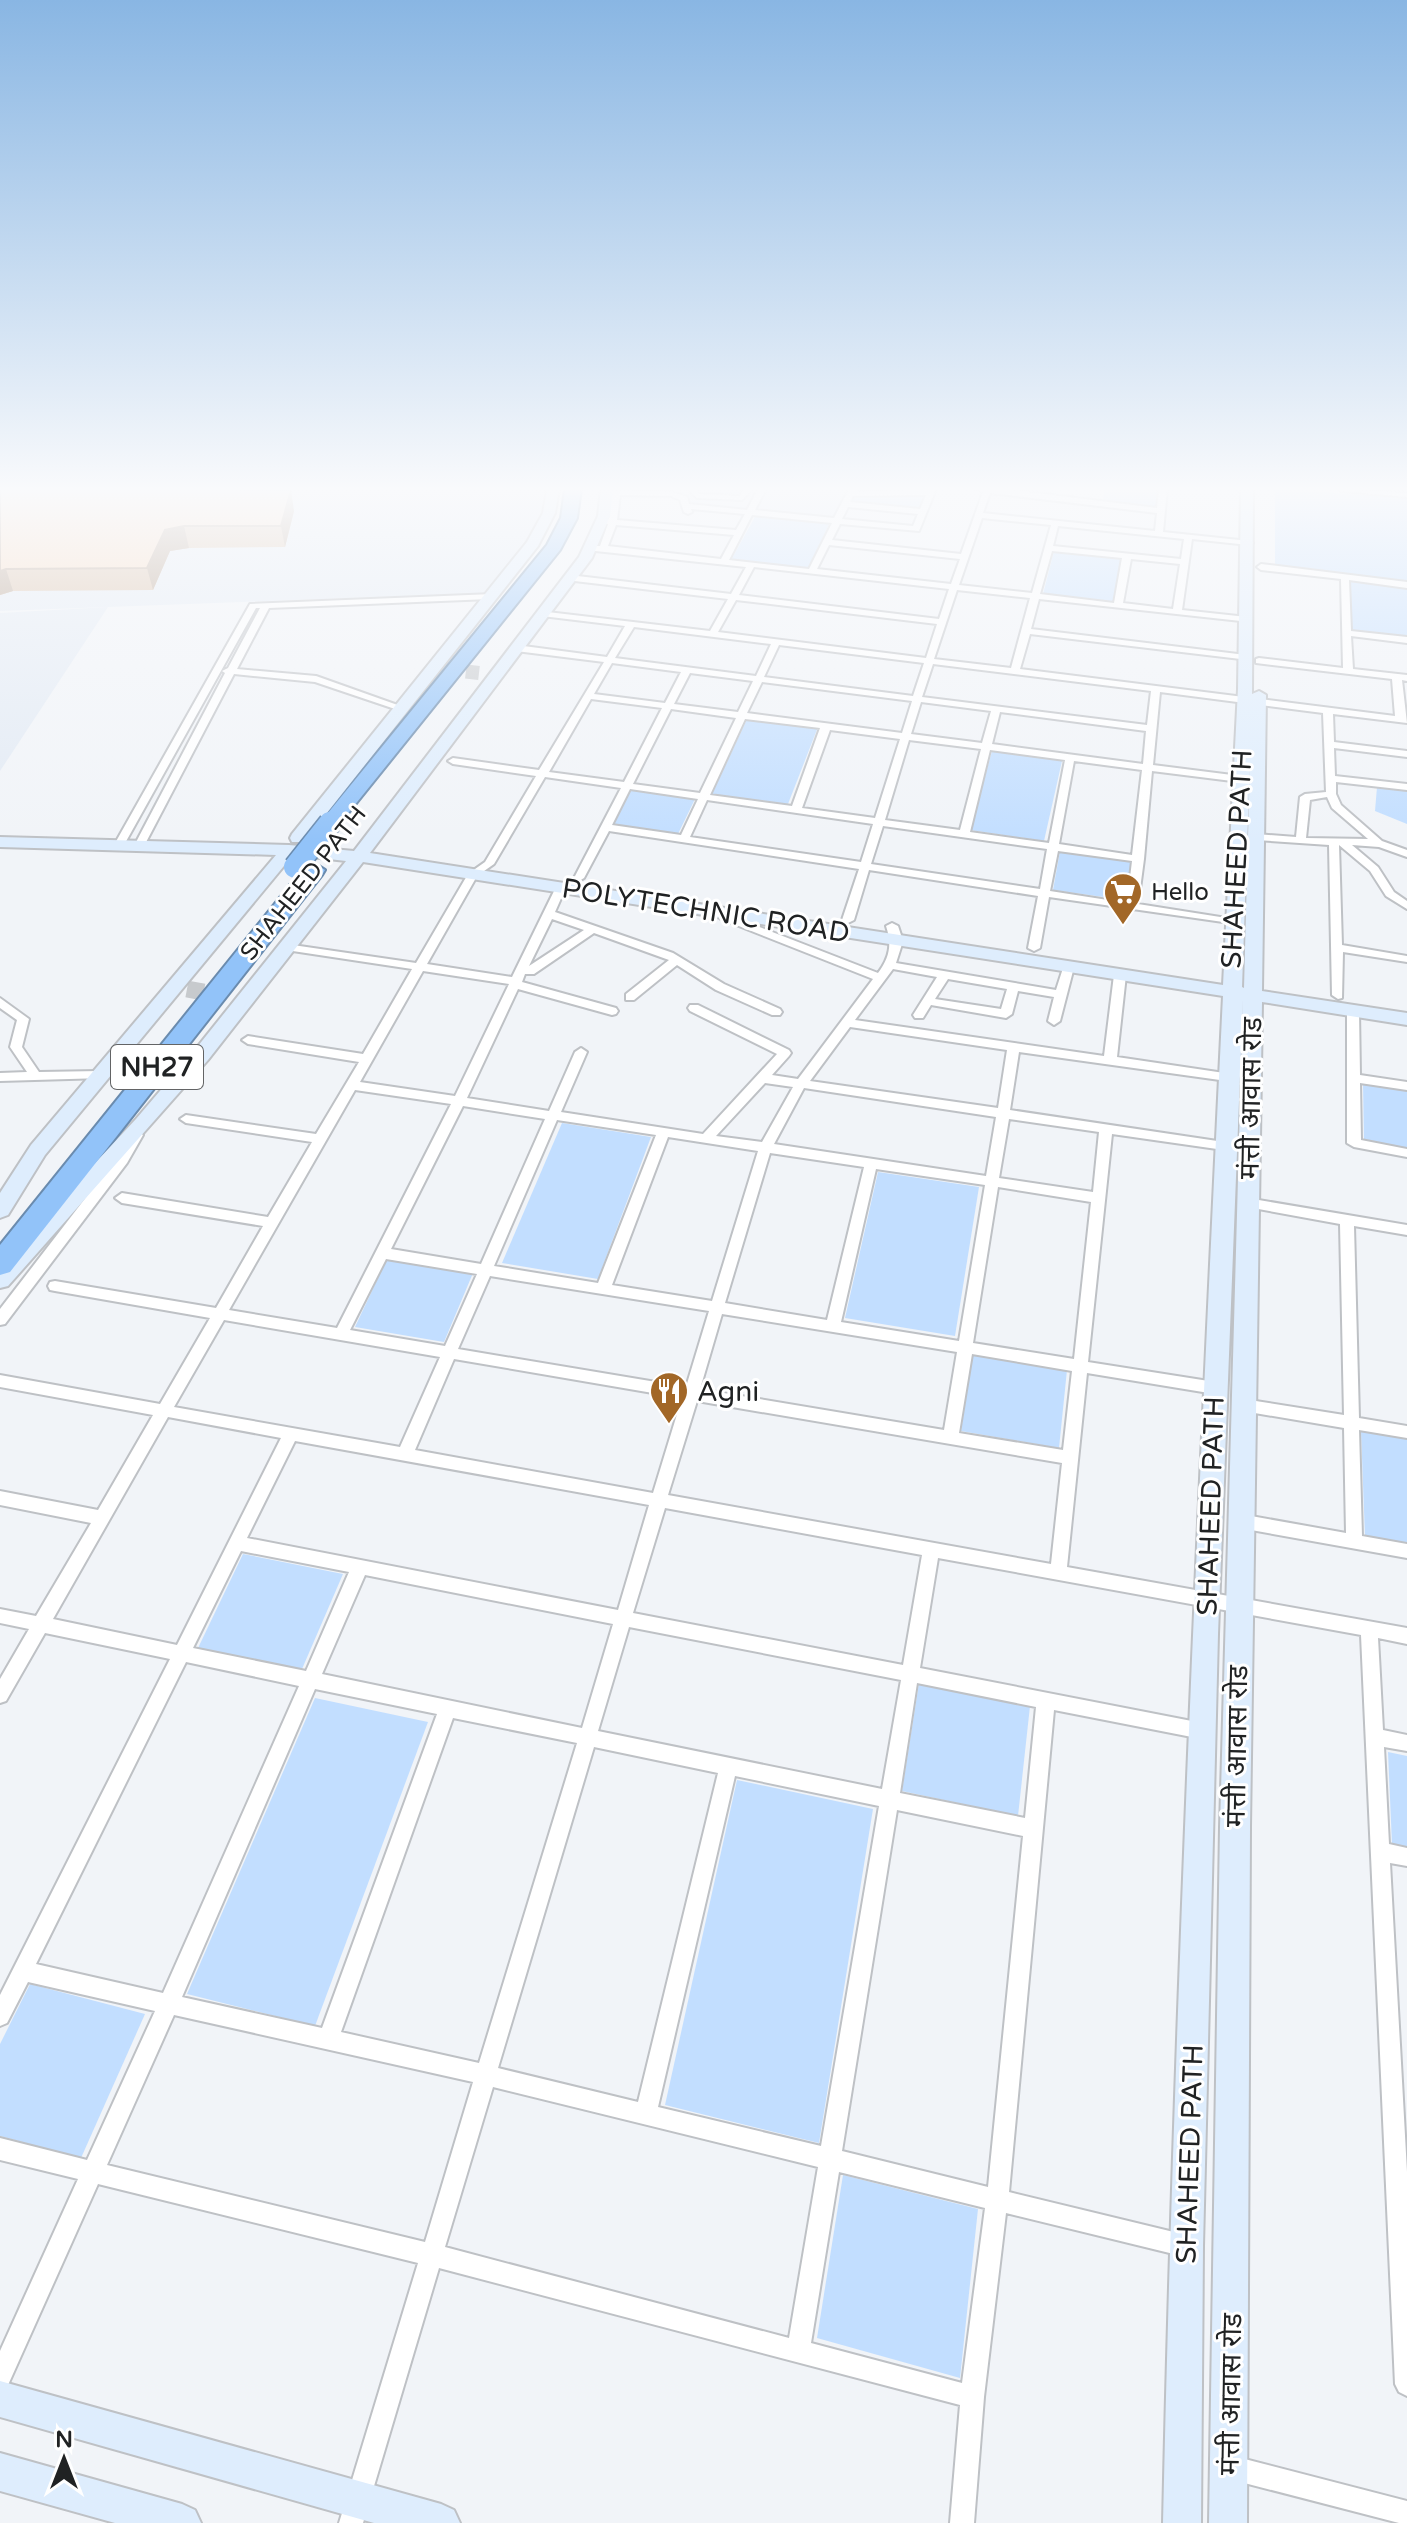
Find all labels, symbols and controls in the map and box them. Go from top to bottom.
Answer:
street label: SHAHEED PATH [1214,749,1260,969]
street label: SHAHEED PATH [234,800,373,966]
street label: POLYTECHNIC ROAD [560,871,852,951]
supermarket icon: Hello [1102,871,1144,926]
place label: Hello [1151,878,1209,907]
street label: मंत्ती आवास रोड [1233,1016,1269,1179]
road number: NH27 [111,1045,203,1089]
restaurant icon: Agni [648,1370,690,1425]
place label: Agni [697,1375,759,1409]
street label: SHAHEED PATH [1190,1396,1232,1616]
street label: मंत्ती आवास रोड [1219,1664,1255,1827]
street label: SHAHEED PATH [1169,2044,1211,2264]
street label: मंत्ती आवास रोड [1213,2312,1249,2475]
north arrow [24,2419,104,2499]
text: N [55,2427,73,2453]

